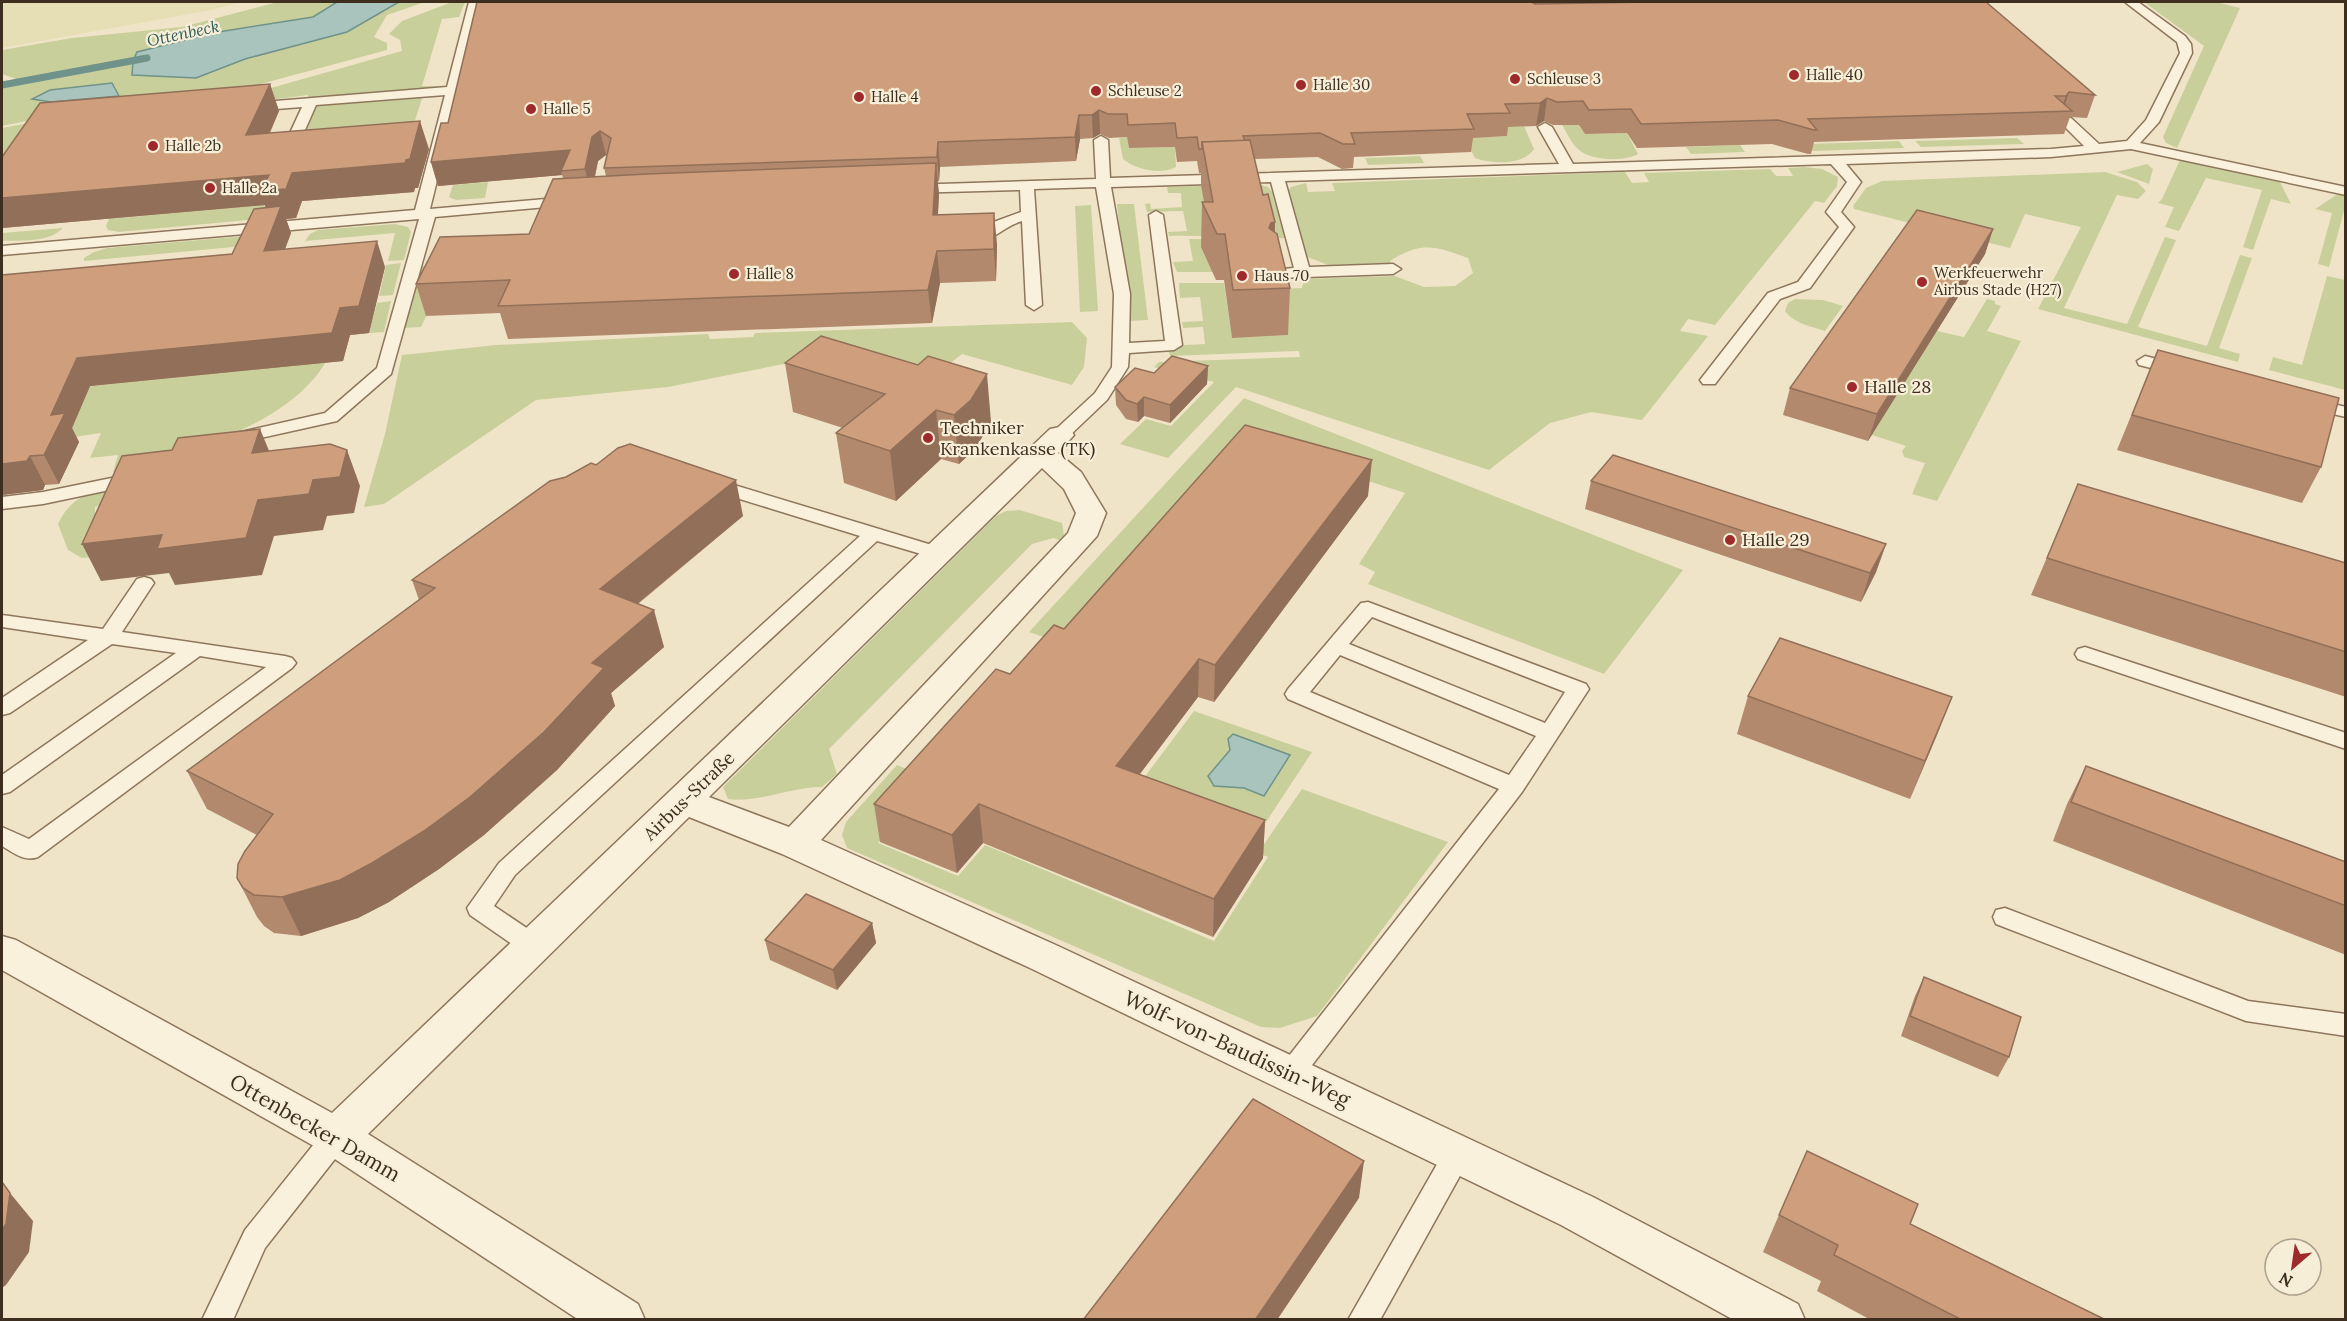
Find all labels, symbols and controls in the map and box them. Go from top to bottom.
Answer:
water label: Ottenbeck [145,16,221,50]
place label: Halle 40 [1806,65,1863,84]
marker: Halle 40 [1787,68,1801,82]
place label: Schleuse 3 [1527,69,1601,88]
marker: Schleuse 3 [1508,72,1522,86]
place label: Halle 30 [1313,75,1370,94]
marker: Halle 30 [1294,78,1308,92]
place label: Schleuse 2 [1108,81,1182,100]
marker: Schleuse 2 [1089,84,1103,98]
place label: Halle 4 [871,87,919,106]
marker: Halle 4 [852,90,866,104]
place label: Halle 5 [543,99,591,118]
marker: Halle 5 [524,102,538,116]
place label: Halle 2b [165,136,222,155]
marker: Halle 2b [146,139,160,153]
place label: Halle 2a [222,178,278,197]
marker: Halle 2a [203,181,217,195]
place label: Werkfeuerwehr Airbus Stade (H27) [1933,263,2062,300]
place label: Halle 8 [746,264,794,283]
place label: Haus 70 [1254,266,1309,285]
marker: Halle 8 [727,267,741,281]
marker: Haus 70 [1235,269,1249,283]
marker: Werkfeuerwehr Airbus Stade (H27) [1915,275,1929,289]
place label: Halle 28 [1864,375,1931,398]
marker: Halle 28 [1845,380,1859,394]
place label: Techniker Krankenkasse (TK) [940,416,1095,460]
marker: Techniker Krankenkasse (TK) [921,431,935,445]
place label: Halle 29 [1742,528,1810,551]
marker: Halle 29 [1723,533,1737,547]
street label: Airbus-Straße [637,746,739,846]
street label: Wolf-von-Baudissin-Weg [1120,984,1355,1113]
street label: Ottenbecker Damm [225,1068,406,1188]
north arrow [2263,1237,2323,1297]
text: N [2275,1268,2296,1292]

